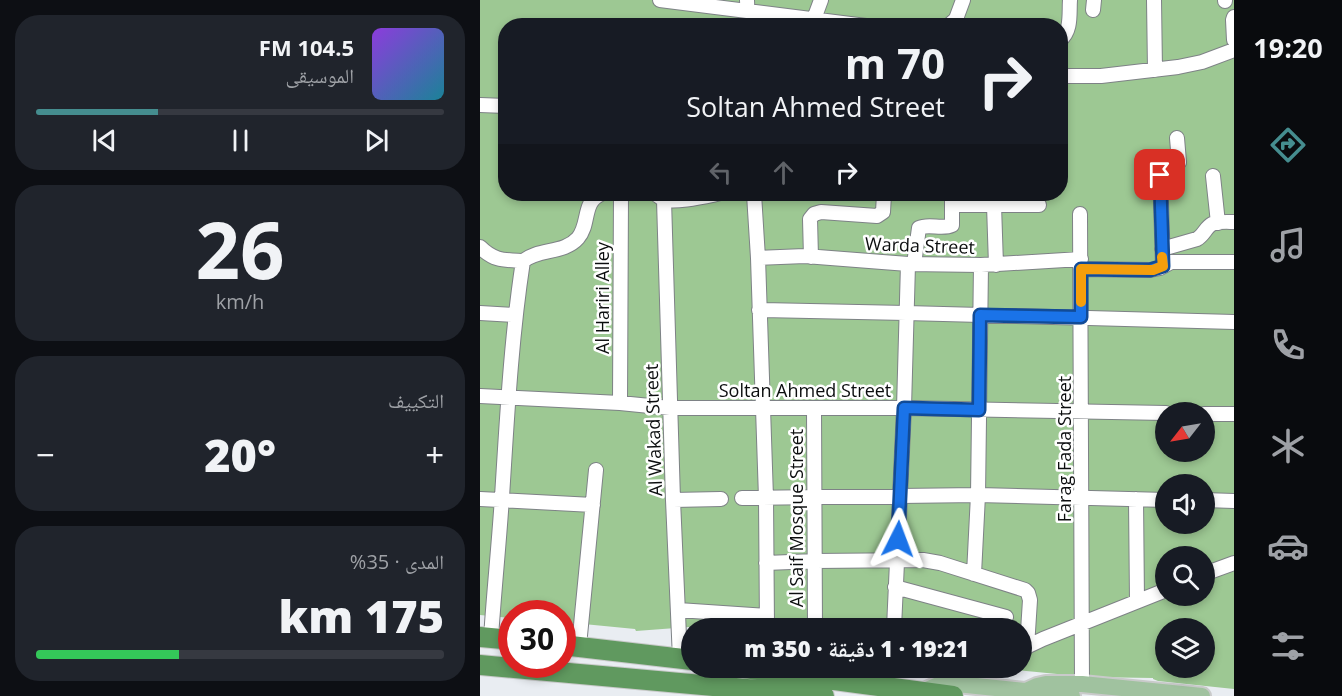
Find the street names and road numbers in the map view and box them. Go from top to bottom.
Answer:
street label: Warda Street [865,231,975,259]
street label: Al Hariri Alley [590,241,614,354]
street label: Al Wakad Street [639,363,667,497]
street label: Farag Fada Street [1052,376,1076,522]
street label: Soltan Ahmed Street [719,378,891,402]
street label: Al Saif Mosque Street [784,429,808,607]

